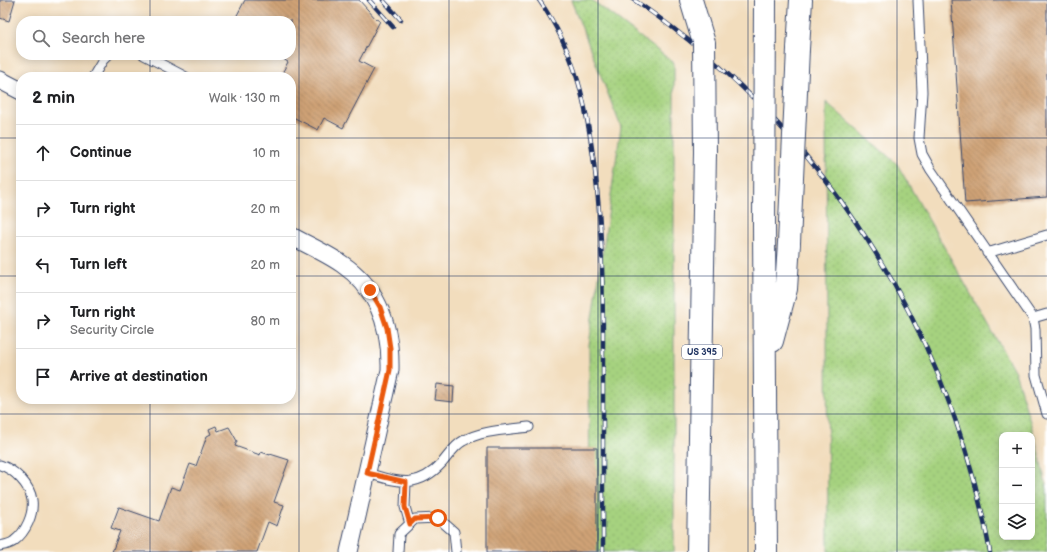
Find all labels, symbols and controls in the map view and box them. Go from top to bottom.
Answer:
search box [16,16,296,60]
icon: search [30,27,52,49]
text: Search here [62,29,145,48]
text: 2 min [32,88,75,108]
text: Walk · 130 m [209,90,280,106]
icon: ahead [32,142,54,164]
text: Continue [70,143,132,162]
text: 10 m [253,145,280,161]
icon: right [32,198,54,220]
text: Turn right [70,199,135,218]
text: 20 m [250,201,280,217]
icon: left [32,254,54,276]
text: Turn left [70,255,127,274]
text: 20 m [250,257,280,273]
route end [361,281,379,299]
text: Turn right [70,303,135,322]
icon: right [32,310,54,332]
text: 80 m [251,313,280,329]
text: Security Circle [70,322,154,338]
road number: US 395 [682,345,722,359]
icon: arrive [32,366,54,388]
text: Arrive at destination [70,367,208,386]
map controls [999,432,1035,540]
button: + [999,432,1035,468]
button: − [999,468,1035,504]
button: layers [999,504,1035,540]
route start [429,509,447,527]

